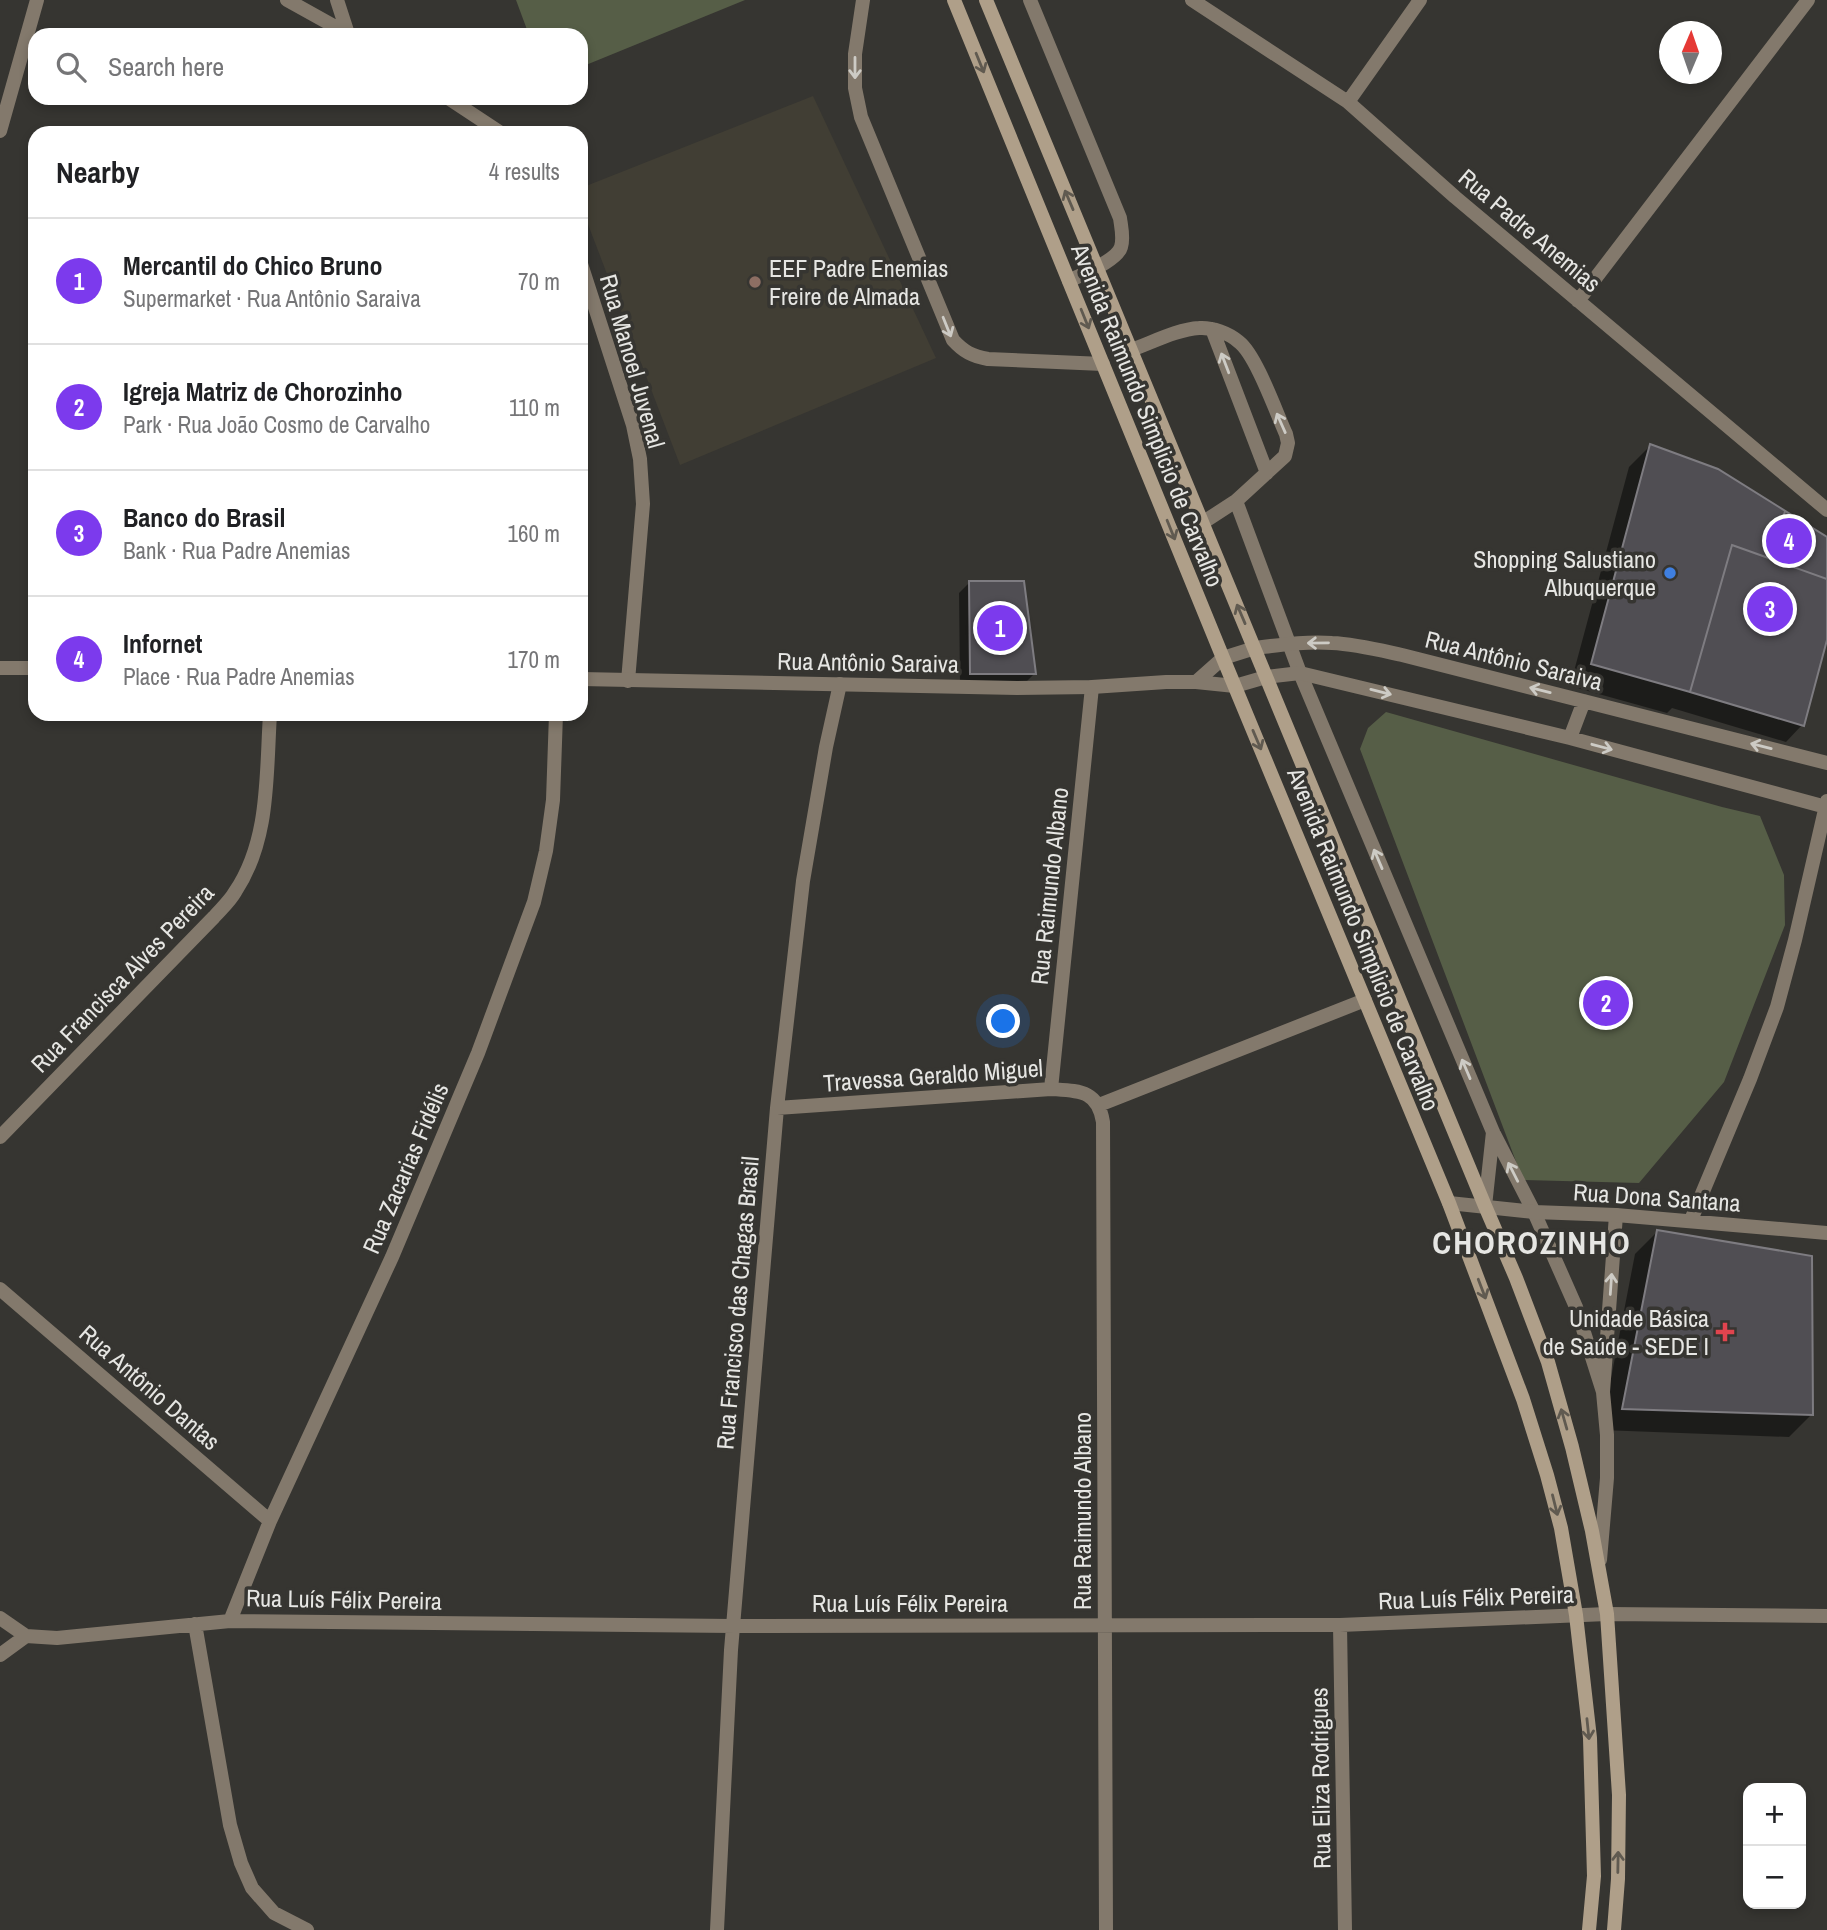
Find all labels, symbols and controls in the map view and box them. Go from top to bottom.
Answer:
north arrow [1659,21,1722,84]
search box [28,28,588,105]
icon: search [52,48,90,86]
text: Search here [108,49,224,84]
one-way arrow [975,52,988,73]
one-way arrow [848,56,862,79]
text: Nearby [56,152,139,192]
text: 4 results [489,156,560,187]
street label: Rua Padre Anemias [1452,161,1608,299]
one-way arrow [1062,189,1075,211]
street label: Avenida Raimundo Simplicio de Carvalho [1064,238,1232,591]
text: Mercantil do Chico Bruno [123,248,382,283]
place label: EEF Padre Enemias Freire de Almada [769,252,948,312]
text: 1 [74,266,84,297]
text: 70 m [518,266,560,297]
street label: Rua Manoel Juvenal [593,270,673,452]
marker: EEF Padre Enemias Freire de Almada [747,274,763,290]
text: Supermarket · Rua Antônio Saraiva [123,283,421,314]
one-way arrow [1079,308,1092,329]
one-way arrow [942,315,955,337]
one-way arrow [1218,353,1231,375]
text: Igreja Matriz de Chorozinho [123,374,403,409]
text: 2 [74,392,84,423]
text: 110 m [509,392,560,423]
text: Park · Rua João Cosmo de Carvalho [123,409,430,440]
one-way arrow [1274,413,1287,434]
text: Banco do Brasil [123,500,285,535]
pin: 4 [1766,515,1812,567]
text: 3 [74,518,84,549]
text: 160 m [508,518,560,549]
one-way arrow [1165,518,1178,540]
text: Bank · Rua Padre Anemias [123,535,351,566]
place label: Shopping Salustiano Albuquerque [1473,543,1656,603]
marker: Shopping Salustiano Albuquerque [1662,565,1678,581]
pin: 3 [1747,583,1793,635]
pin: 1 [977,602,1023,654]
one-way arrow [1233,603,1246,625]
street label: Rua Antônio Saraiva [1422,623,1606,698]
text: Infornet [123,626,202,661]
one-way arrow [1307,636,1330,649]
text: 4 [74,644,84,675]
text: 170 m [508,644,560,675]
street label: Rua Antônio Saraiva [777,644,959,680]
text: Place · Rua Padre Anemias [123,661,355,692]
one-way arrow [1530,683,1552,696]
one-way arrow [1369,686,1392,699]
one-way arrow [1252,729,1265,750]
one-way arrow [1750,739,1773,752]
one-way arrow [1590,741,1613,754]
street label: Avenida Raimundo Simplicio de Carvalho [1280,762,1448,1115]
street label: Rua Raimundo Albano [1023,786,1075,986]
one-way arrow [1371,849,1384,870]
street label: Rua Francisca Alves Pereira [23,877,221,1079]
pin: 2 [1583,977,1629,1029]
your location [986,1004,1020,1038]
street label: Travessa Geraldo Miguel [822,1051,1044,1099]
one-way arrow [1459,1059,1472,1080]
street label: Rua Zacarias Fidélis [355,1078,455,1258]
street label: Rua Francisco das Chagas Brasil [708,1155,766,1451]
one-way arrow [1505,1162,1519,1183]
street label: Rua Dona Santana [1572,1175,1742,1219]
district label: CHOROZINHO [1432,1221,1632,1264]
one-way arrow [1605,1273,1618,1296]
one-way arrow [1477,1278,1490,1300]
place label: Unidade Básica de Saúde - SEDE I [1543,1302,1709,1362]
street label: Rua Antônio Dantas [73,1317,227,1457]
marker: Unidade Básica de Saúde - SEDE I [1715,1322,1735,1342]
one-way arrow [1557,1408,1570,1431]
street label: Rua Raimundo Albano [1066,1412,1098,1610]
one-way arrow [1549,1493,1562,1516]
street label: Rua Luís Félix Pereira [1378,1578,1575,1616]
street label: Rua Luís Félix Pereira [246,1581,442,1617]
street label: Rua Luís Félix Pereira [812,1587,1008,1619]
street label: Rua Eliza Rodrigues [1302,1687,1338,1869]
one-way arrow [1582,1718,1595,1740]
map controls [1743,1783,1806,1909]
button: + [1743,1783,1806,1846]
button: − [1743,1846,1806,1909]
one-way arrow [1611,1851,1625,1874]

